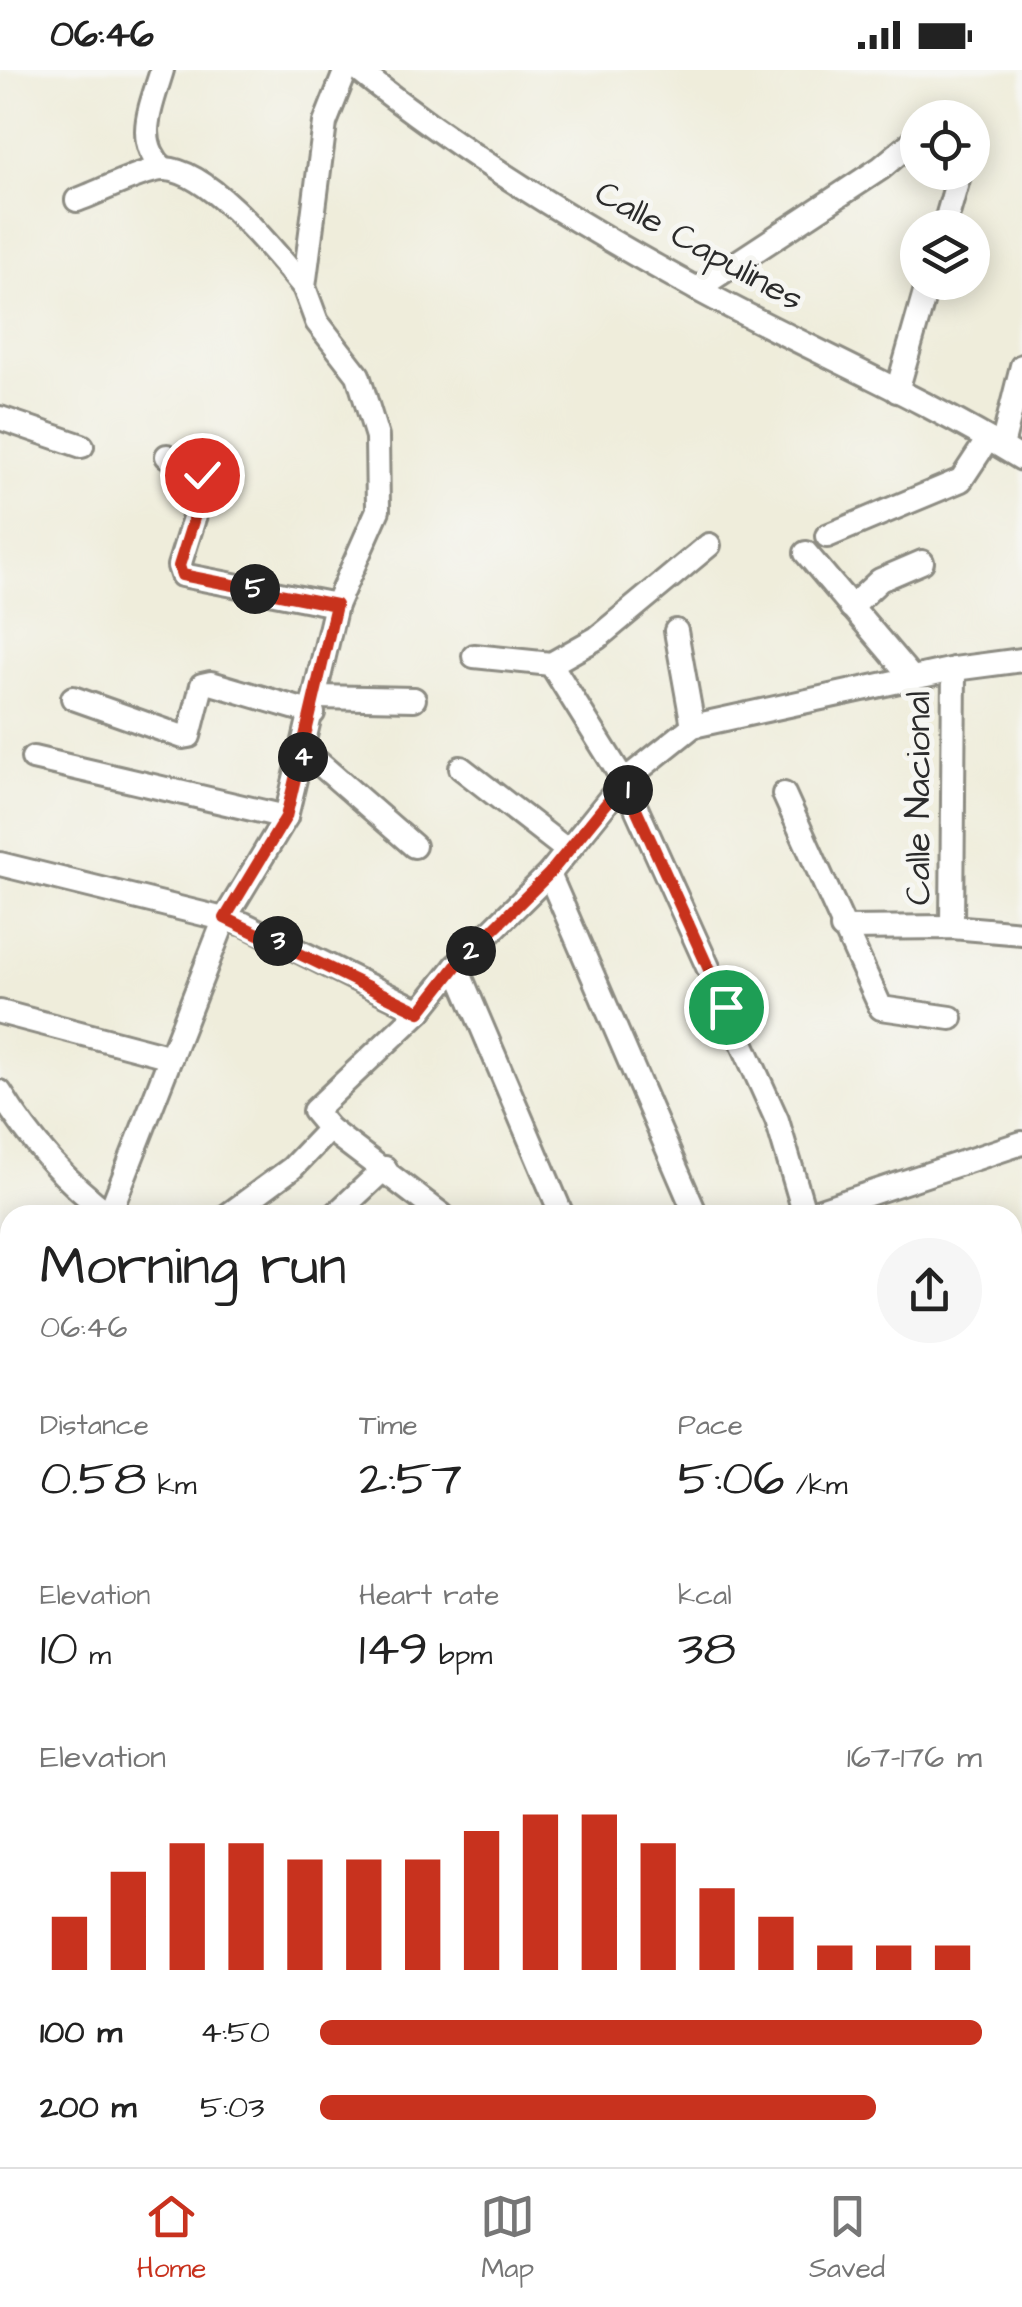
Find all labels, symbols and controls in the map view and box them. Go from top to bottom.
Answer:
text: 06:46 [50,9,154,61]
map controls [900,100,990,300]
button: locate [900,100,990,190]
street label: Calle Capulines [586,169,812,323]
button: layers [900,210,990,300]
pin [160,433,245,518]
icon: check [175,448,230,503]
pin: 5 [230,564,280,614]
text: 5 [245,569,265,608]
street label: Calle Nacional [894,691,943,905]
pin: 4 [278,732,328,782]
text: 4 [293,737,313,776]
pin: 1 [603,765,653,815]
text: 1 [626,770,630,809]
pin: 3 [253,916,303,966]
text: 3 [271,921,285,960]
pin: 2 [446,926,496,976]
text: 2 [463,931,479,970]
pin [684,965,769,1050]
icon: arrive [699,980,754,1035]
text: Morning run [40,1229,346,1305]
button: share [877,1238,982,1343]
text: 06:46 [40,1305,127,1350]
text: Distance [40,1406,149,1445]
text: Time [359,1406,418,1445]
text: Pace [678,1406,743,1445]
text: 0.58 [40,1445,146,1514]
text: 2:57 [359,1445,462,1514]
text: 5:06 [678,1445,785,1514]
text: km [146,1466,197,1505]
text: /km [785,1466,848,1505]
text: Elevation [40,1576,150,1615]
text: Heart rate [359,1576,500,1615]
text: kcal [678,1576,732,1615]
text: 10 [40,1615,78,1684]
text: 149 [359,1615,428,1684]
text: 38 [678,1615,736,1684]
text: m [78,1636,111,1675]
text: bpm [428,1636,492,1675]
text: Elevation [40,1735,166,1780]
text: 167–176 m [847,1735,982,1780]
text: 100 m [40,2010,122,2055]
text: 4:50 [200,2010,270,2055]
text: 200 m [40,2085,136,2130]
text: 5:03 [200,2085,264,2130]
tab: Home [137,2189,207,2288]
tab: Map [480,2189,535,2288]
tab: Saved [809,2189,885,2288]

